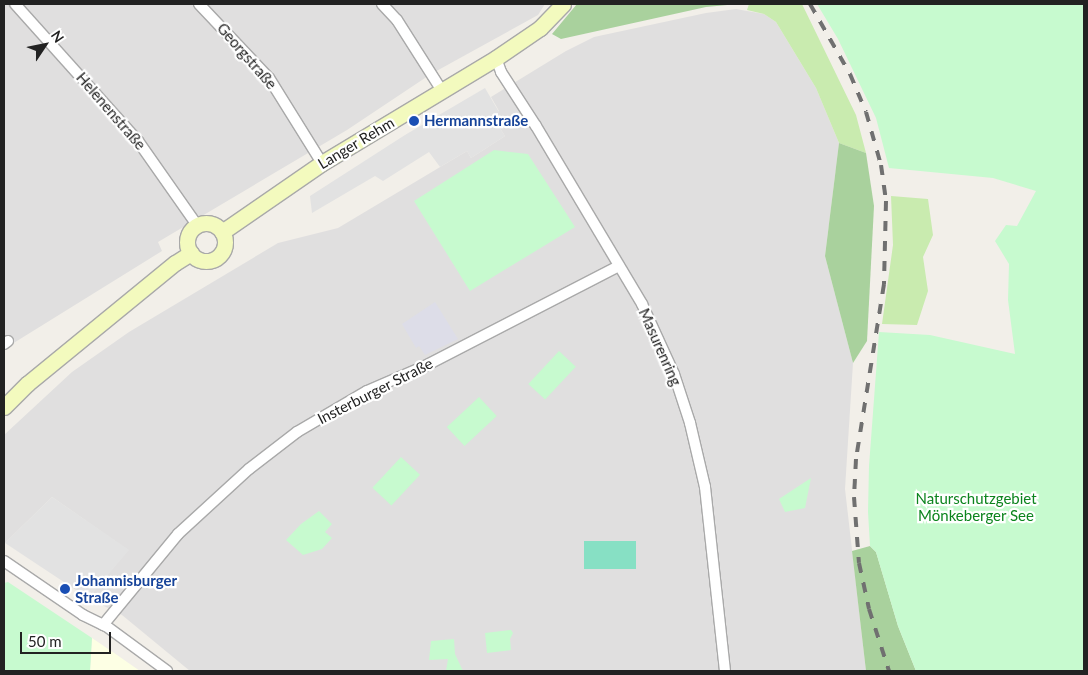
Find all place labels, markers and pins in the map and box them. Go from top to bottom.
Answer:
place label: Hermannstraße [424,112,528,130]
marker: Hermannstraße [408,115,420,127]
place label: Johannisburger Straße [75,571,177,606]
marker: Johannisburger Straße [59,583,71,595]

